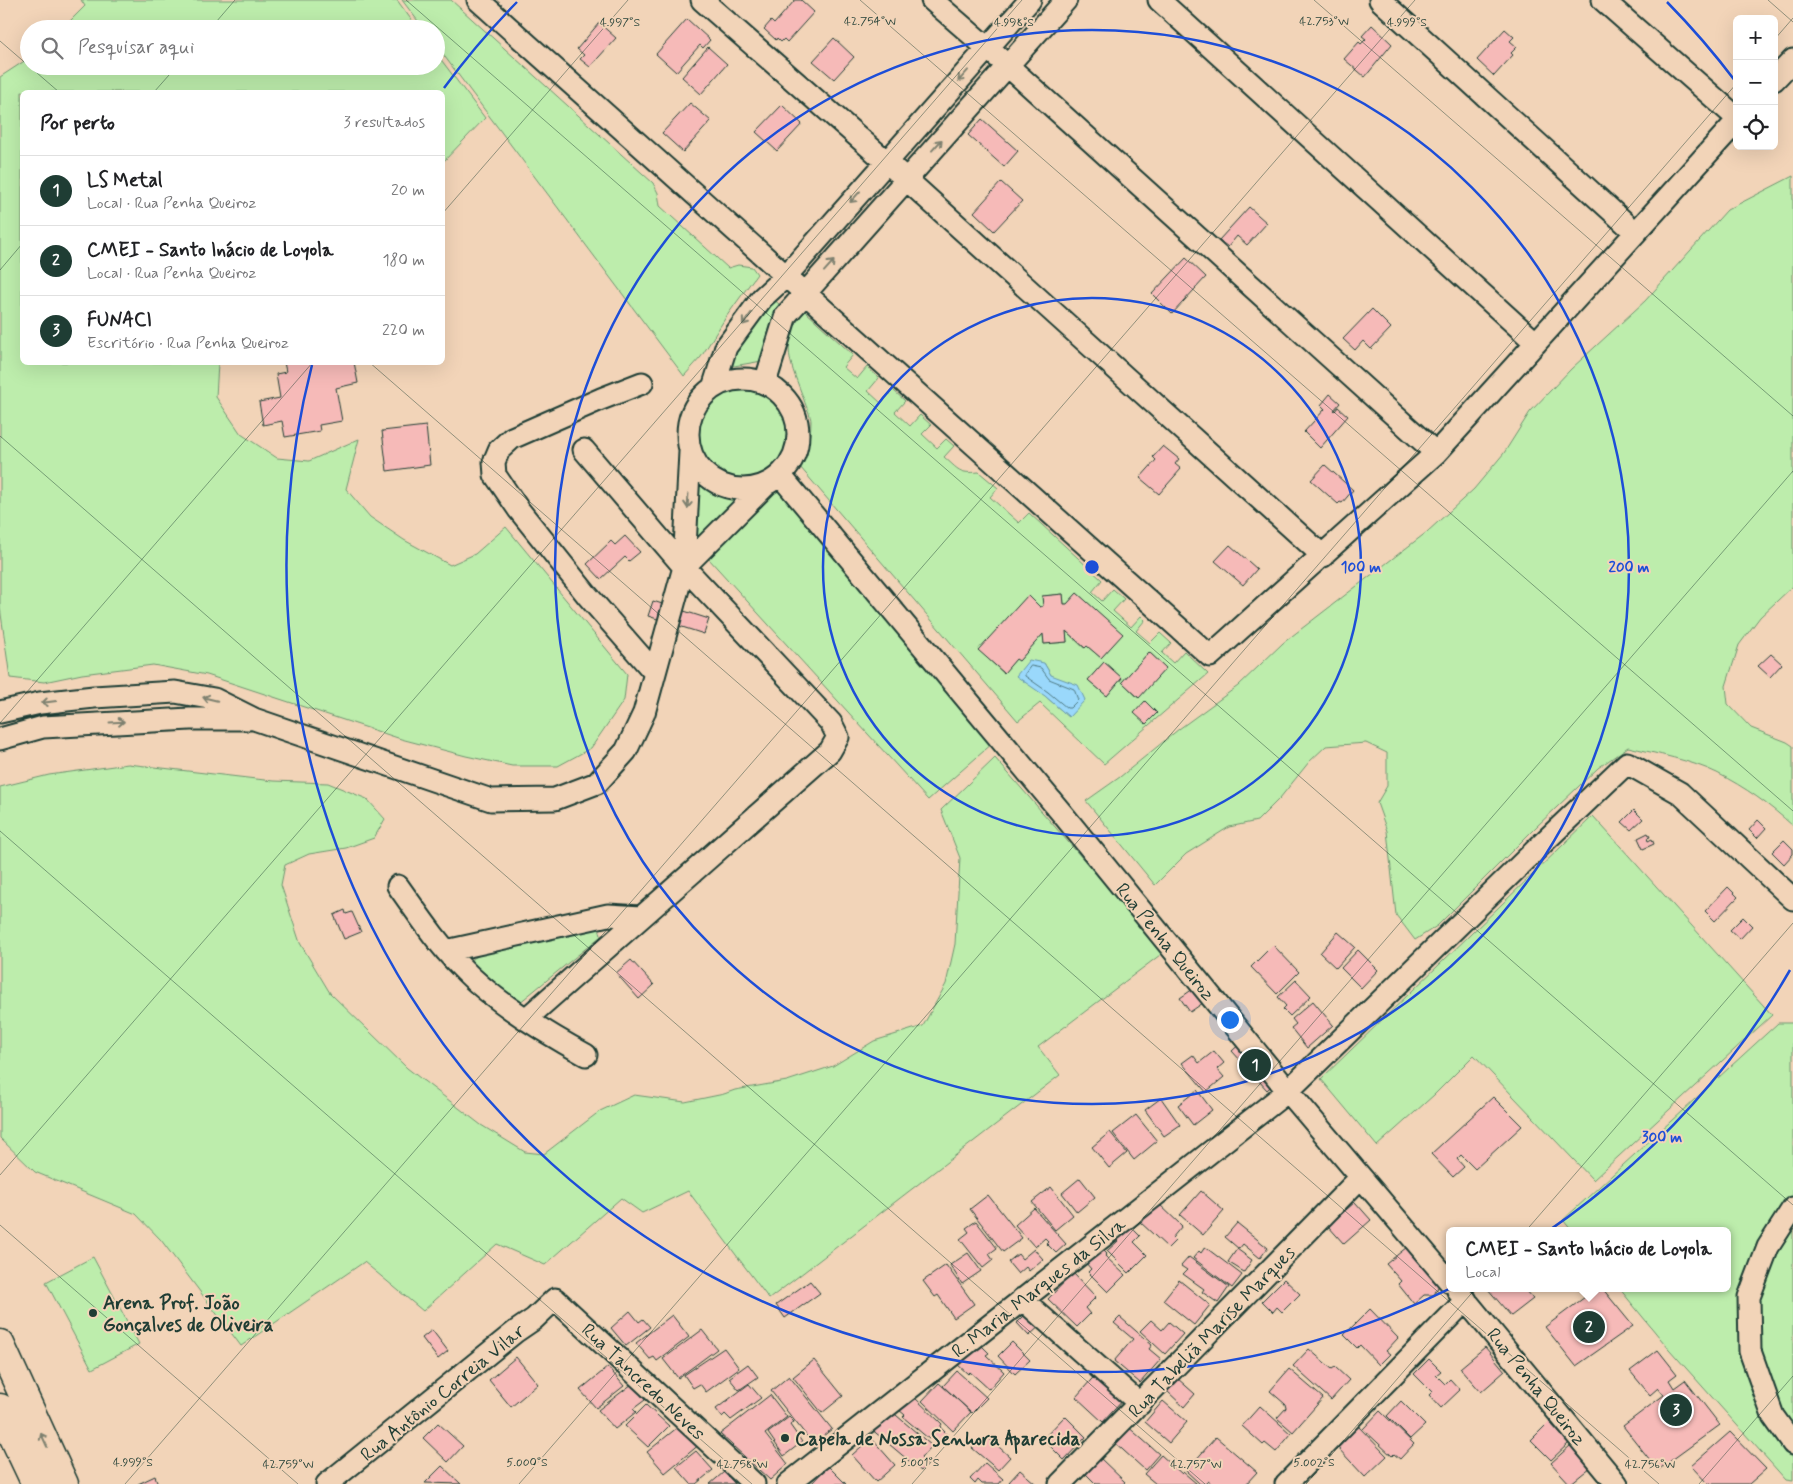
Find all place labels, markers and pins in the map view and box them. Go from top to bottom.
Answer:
centre of rings [1083,558,1101,576]
pin: 1 [1239,1046,1271,1084]
place label: Arena Prof. João Gonçalves de Oliveira [103,1291,274,1338]
marker: Arena Prof. João Gonçalves de Oliveira [87,1307,99,1319]
pin: 2 [1573,1308,1605,1346]
pin: 3 [1660,1391,1692,1429]
place label: Capela de Nossa Senhora Aparecida [795,1427,1080,1454]
marker: Capela de Nossa Senhora Aparecida [779,1432,791,1444]

